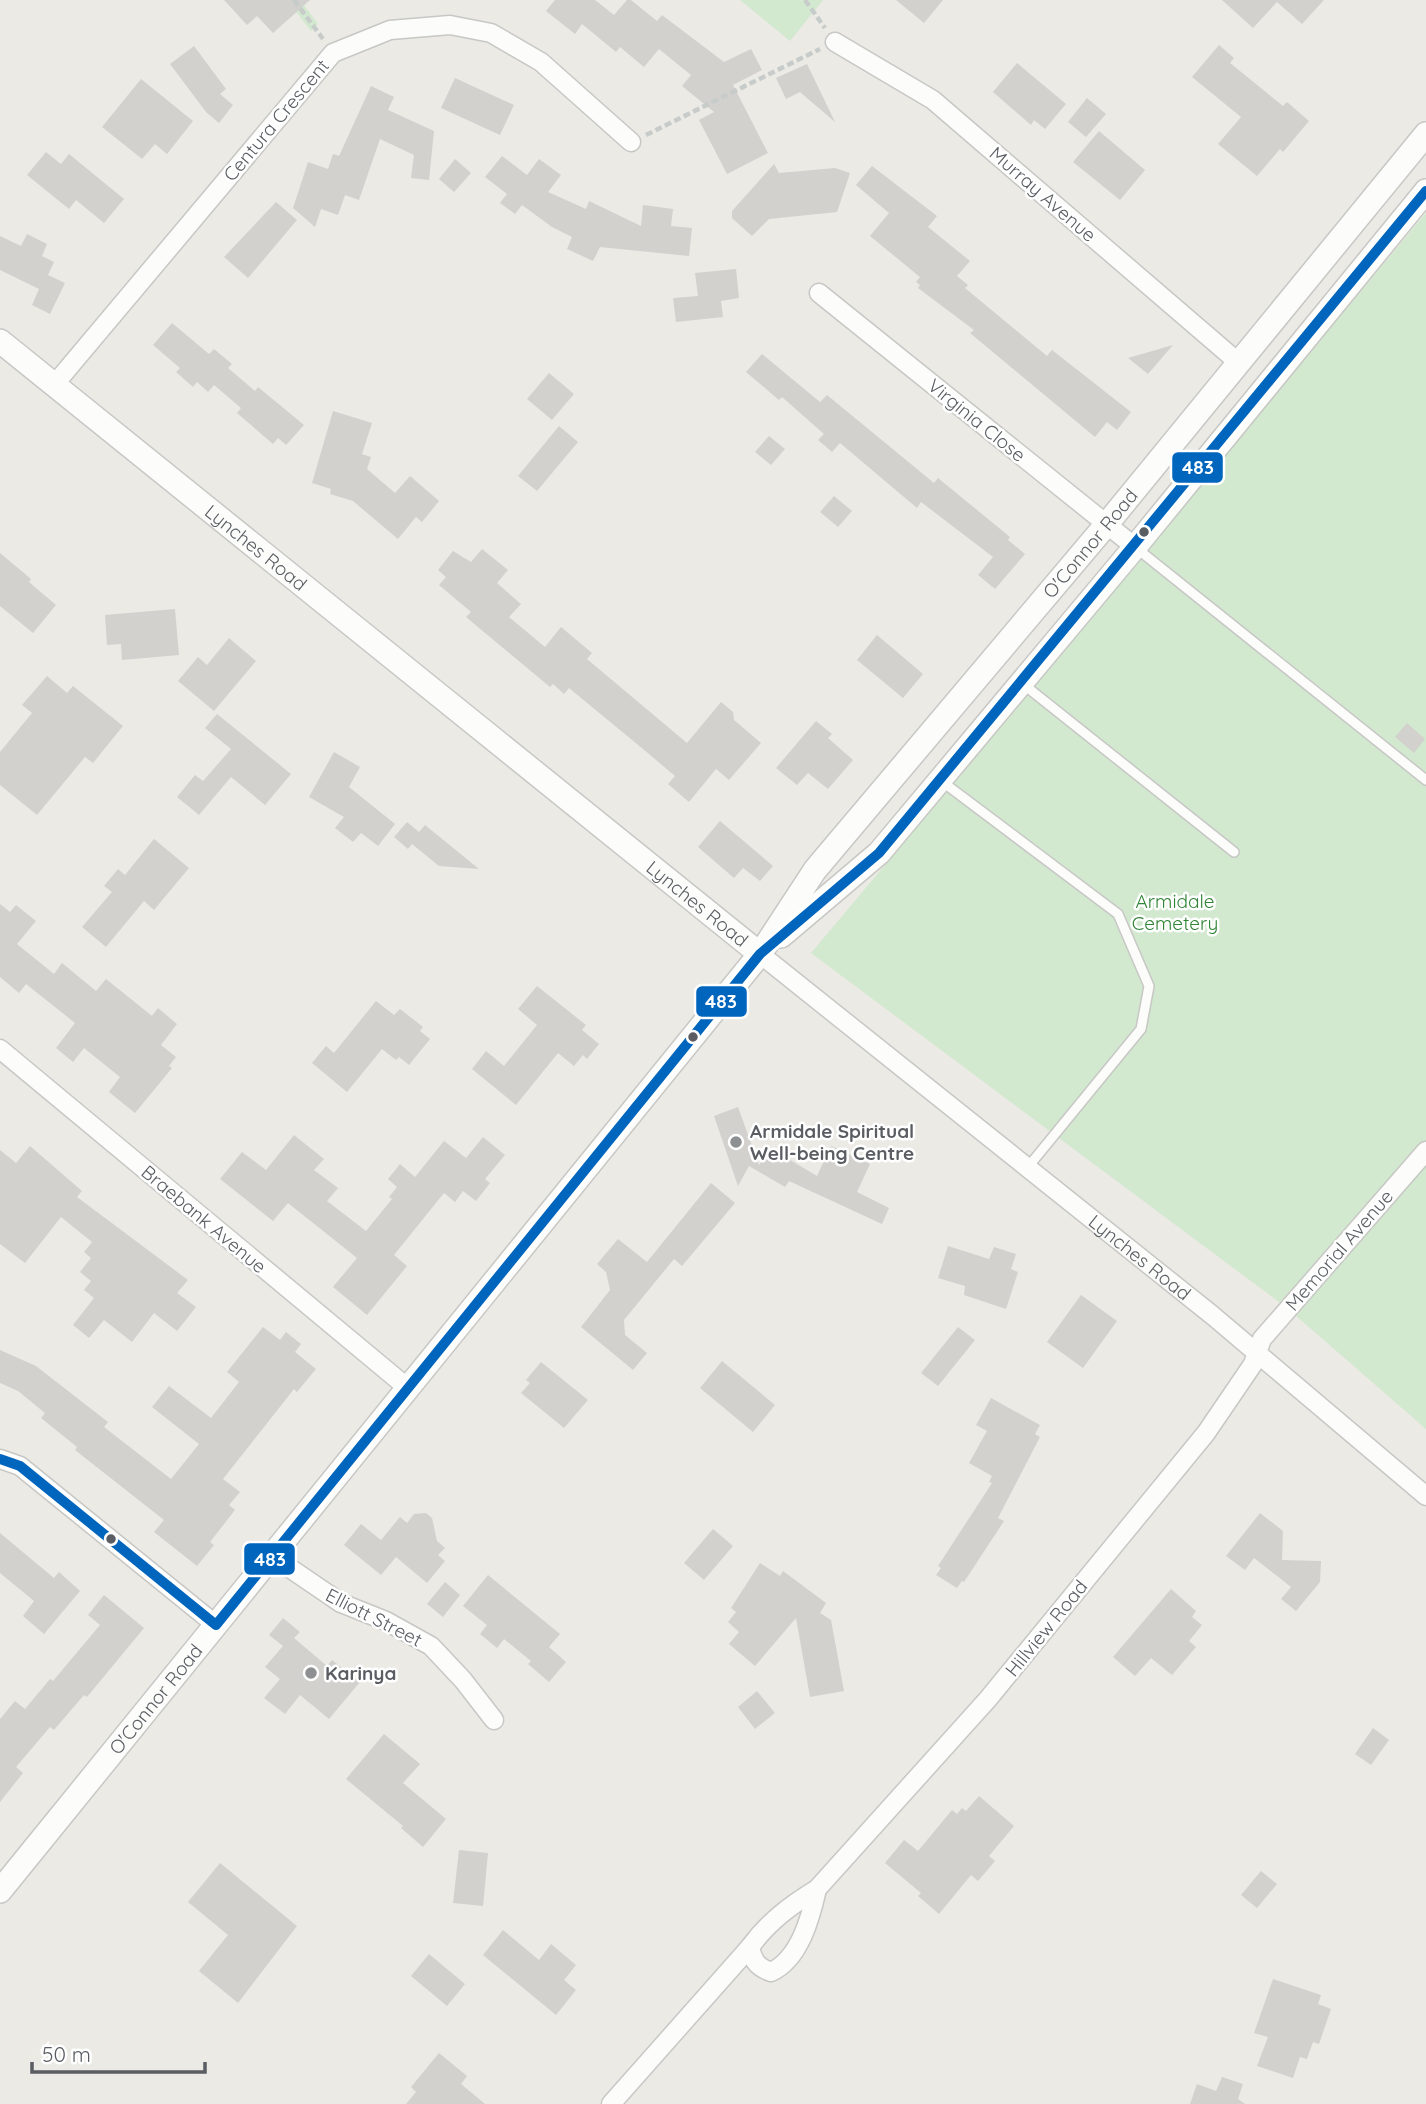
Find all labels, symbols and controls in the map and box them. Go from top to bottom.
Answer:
street label: Centura Crescent [218,54,334,186]
street label: Murray Avenue [985,141,1101,247]
street label: Virginia Close [923,373,1031,467]
line badge: 483 [1171,451,1224,484]
text: 483 [1182,455,1214,479]
street label: O'Connor Road [1038,484,1143,603]
street label: Lynches Road [200,499,312,596]
unlabelled marker [1137,525,1151,539]
street label: Lynches Road [642,855,753,952]
park label: Armidale Cemetery [1132,889,1218,935]
line badge: 483 [695,985,748,1018]
text: 483 [705,989,737,1013]
unlabelled marker [686,1030,700,1044]
place label: Armidale Spiritual Well-being Centre [750,1119,914,1165]
marker: Armidale Spiritual Well-being Centre [728,1134,744,1150]
street label: Braebank Avenue [137,1160,271,1278]
street label: Memorial Avenue [1280,1185,1398,1315]
street label: Lynches Road [1084,1209,1196,1305]
unlabelled marker [104,1532,118,1546]
line badge: 483 [243,1542,296,1576]
text: 483 [254,1547,286,1571]
street label: Hillview Road [1000,1575,1092,1681]
street label: Elliott Street [322,1582,426,1652]
street label: O'Connor Road [104,1639,208,1759]
place label: Karinya [325,1661,396,1685]
marker: Karinya [303,1665,319,1681]
scale bar [32,2030,205,2074]
text: 50 m [42,2041,91,2067]

